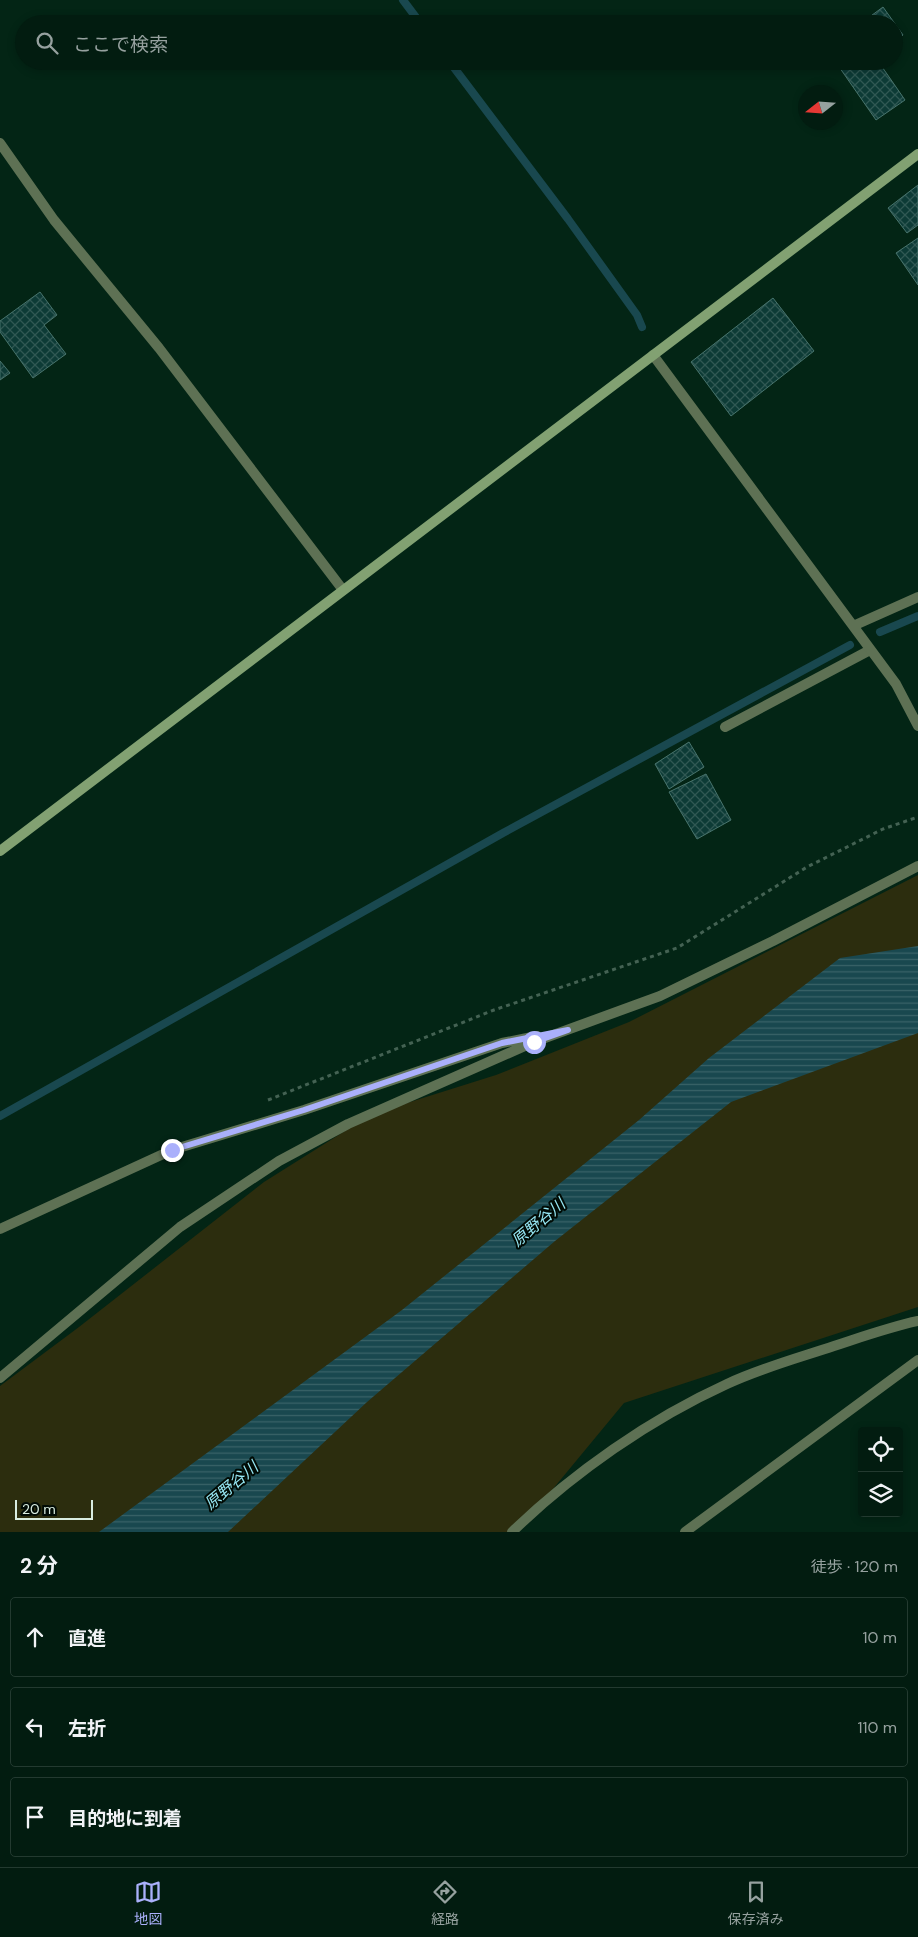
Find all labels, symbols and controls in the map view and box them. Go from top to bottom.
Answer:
search box [15,15,903,70]
icon: search [33,29,61,57]
text: ここで検索 [73,32,168,57]
north arrow [798,85,843,130]
route start [523,1031,546,1054]
route end [161,1139,184,1162]
water label: 原野谷川 [507,1192,571,1251]
map controls [858,1427,903,1517]
button: locate [858,1427,903,1472]
water label: 原野谷川 [200,1455,264,1514]
button: layers [858,1472,903,1517]
scale bar [15,1497,92,1520]
text: 20 m [22,1500,56,1518]
text: 2 分 [20,1552,58,1580]
text: 徒歩 · 120 m [811,1556,898,1577]
icon: ahead [21,1623,49,1651]
text: 直進 [68,1626,106,1651]
text: 10 m [863,1627,897,1648]
icon: left [21,1713,49,1741]
text: 左折 [68,1716,106,1741]
text: 110 m [858,1717,897,1738]
icon: arrive [21,1803,49,1831]
text: 目的地に到着 [68,1806,182,1831]
tab: 地図 [134,1878,162,1928]
tab: 経路 [431,1878,459,1928]
tab: 保存済み [728,1878,784,1928]

